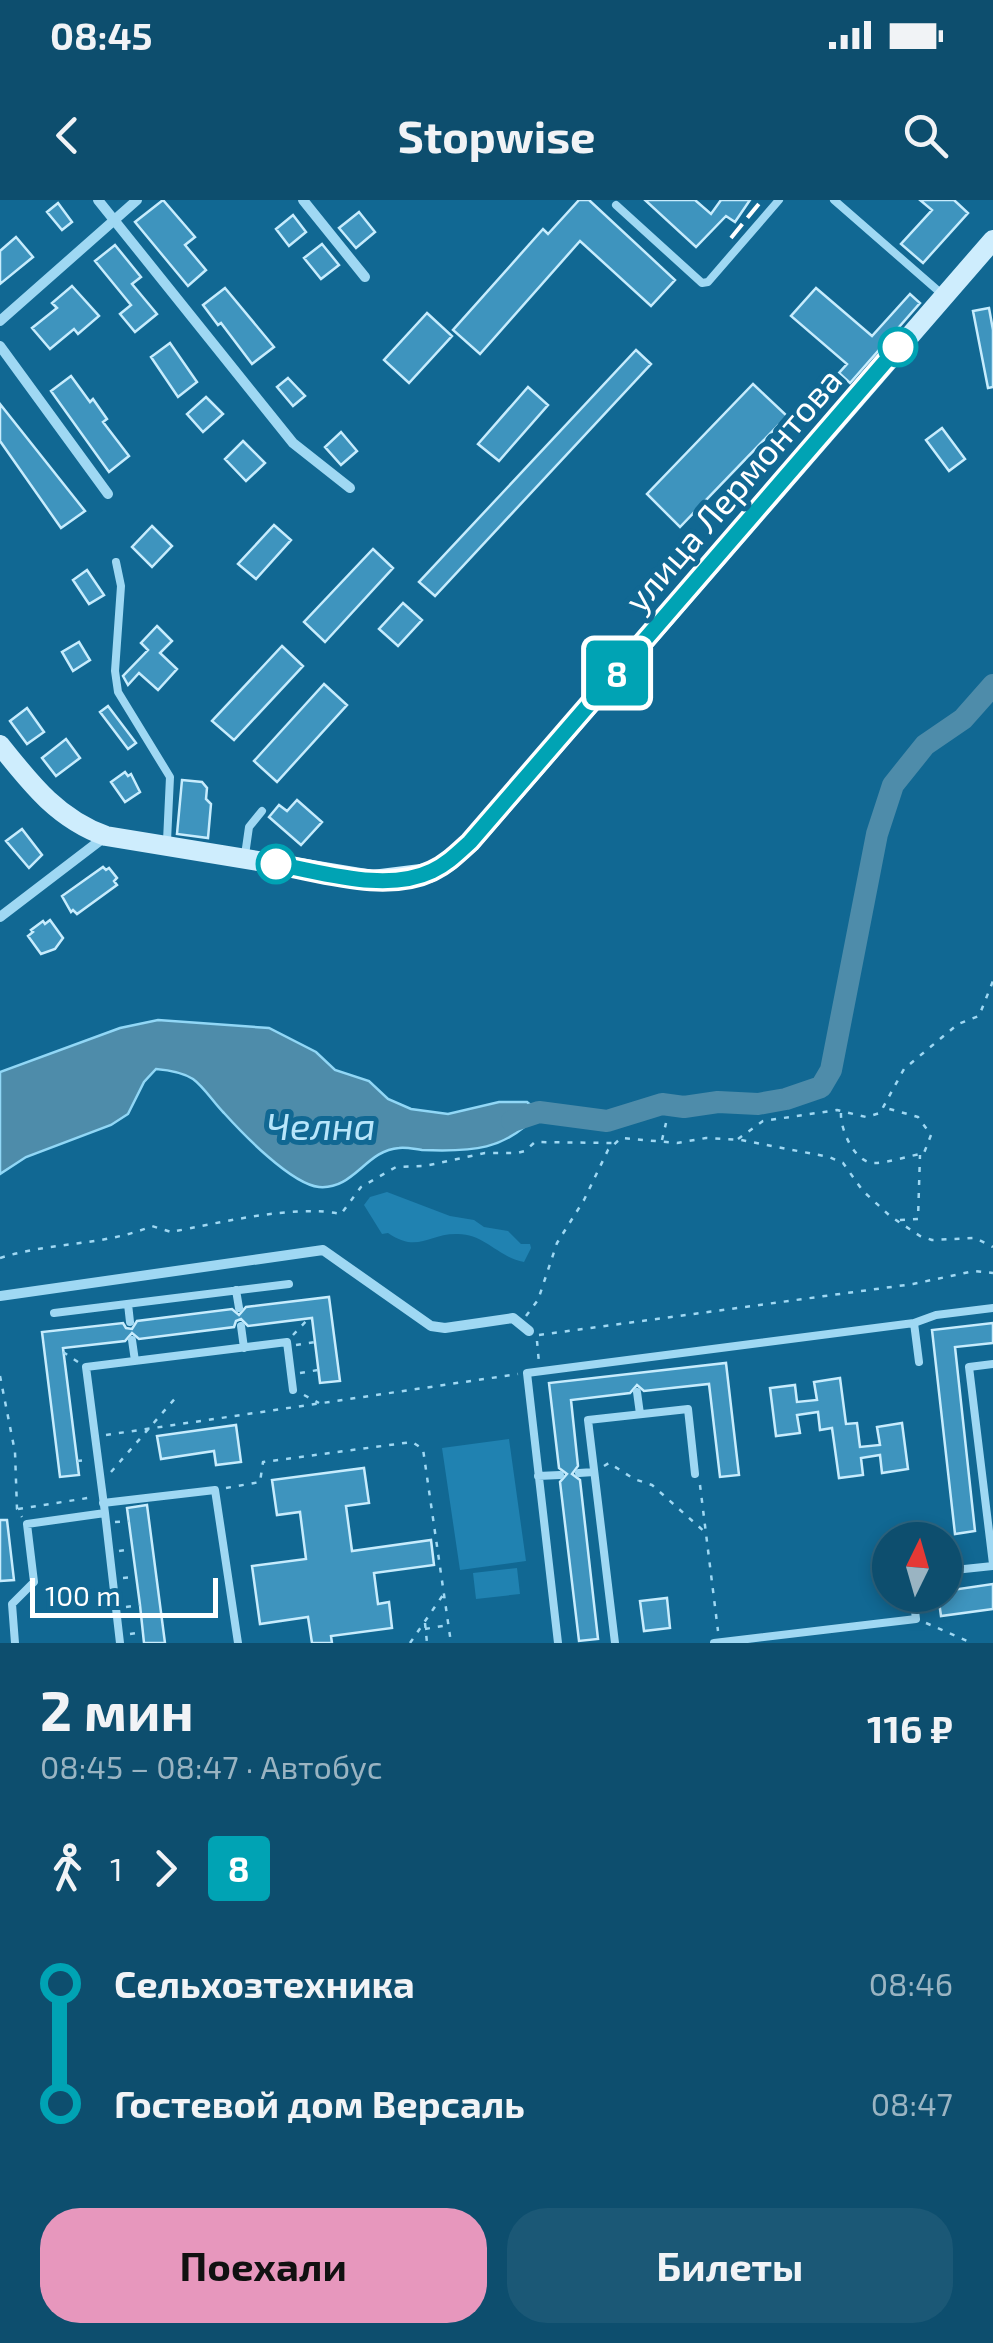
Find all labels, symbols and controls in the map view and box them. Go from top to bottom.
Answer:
text: 08:45 [50,12,153,58]
icon: back [40,108,95,163]
text: Stopwise [398,108,595,162]
icon: search [898,108,953,163]
unlabelled marker [879,328,917,366]
street label: улица Лермонтова [615,358,850,620]
line badge: 8 [584,640,650,706]
text: 8 [606,652,628,694]
unlabelled marker [257,845,295,883]
water label: Челна [266,1102,376,1148]
north arrow [872,1522,962,1612]
map controls [872,1522,962,1612]
scale bar [30,1573,218,1618]
text: 100 m [45,1578,121,1612]
text: 2 мин [40,1676,194,1742]
text: 116 ₽ [867,1705,953,1751]
text: 08:45 – 08:47 · Автобус [40,1747,382,1785]
icon: walk [40,1841,95,1896]
icon: forward [138,1841,193,1896]
text: 8 [228,1847,250,1889]
text: 1 [110,1849,123,1887]
text: Сельхозтехника [114,1960,415,2006]
text: 08:46 [869,1964,953,2002]
text: Гостевой дом Версаль [114,2080,525,2126]
text: 08:47 [871,2084,953,2122]
button: Поехали [40,2208,487,2323]
button: Билеты [507,2208,953,2323]

